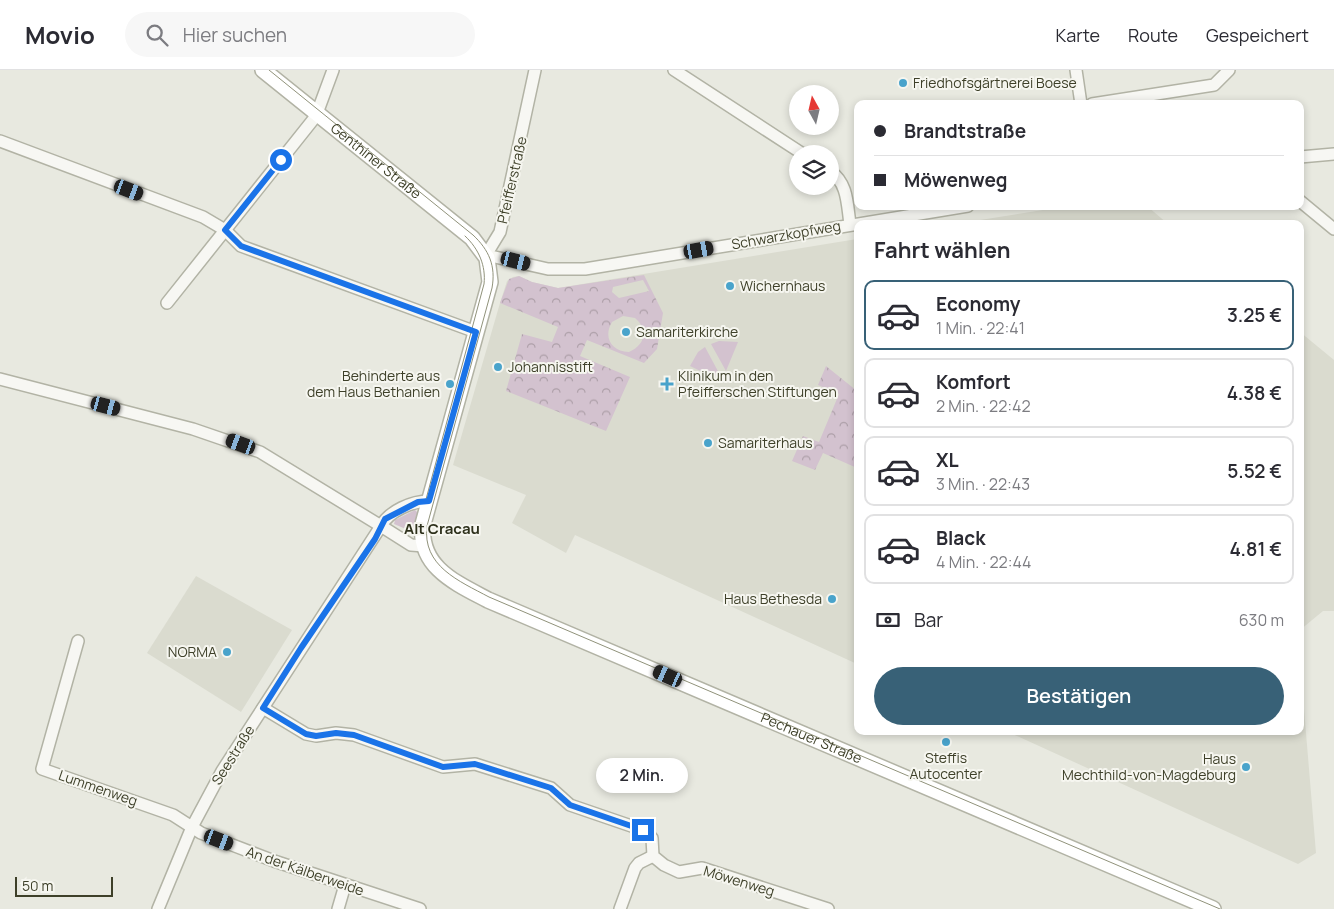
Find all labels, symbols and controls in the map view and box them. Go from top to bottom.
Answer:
search box [125,12,475,57]
text: Movio [25,18,95,51]
icon: search [143,21,171,49]
text: Hier suchen [183,22,287,48]
text: Karte [1055,23,1100,47]
text: Route [1128,23,1178,47]
text: Gespeichert [1206,23,1309,47]
place label: Friedhofsgärtnerei Boese [913,73,1077,92]
marker: Friedhofsgärtnerei Boese [897,77,909,89]
north arrow [789,85,839,135]
map controls [789,85,839,195]
street label: Genthiner Straße [327,118,426,203]
text: Brandtstraße [904,118,1026,144]
street label: Pfeifferstraße [492,134,531,225]
button: layers [789,145,839,195]
route start [270,149,292,171]
text: Möwenweg [904,167,1008,193]
car [112,178,145,202]
street label: Schwarzkopfweg [730,216,842,253]
text: Fahrt wählen [874,235,1011,265]
car [682,240,715,260]
car [499,250,532,272]
place label: Wichernhaus [740,276,825,295]
marker: Wichernhaus [724,280,736,292]
text: Economy [936,291,1020,317]
icon: car [876,293,921,338]
text: 3.25 € [1227,302,1282,328]
text: 1 Min. · 22:41 [936,317,1025,339]
place label: Samariterkirche [636,322,738,341]
marker: Samariterkirche [620,326,632,338]
place label: Johannisstift [508,357,593,376]
marker: Johannisstift [492,361,504,373]
place label: Behinderte aus dem Haus Bethanien [307,366,440,401]
place label: Klinikum in den Pfeifferschen Stiftungen [678,366,837,401]
text: Komfort [936,369,1011,395]
icon: car [876,371,921,416]
marker: Klinikum in den Pfeifferschen Stiftungen [660,377,674,391]
marker: Behinderte aus dem Haus Bethanien [444,378,456,390]
text: 4.38 € [1227,380,1282,406]
car [89,395,122,417]
text: 2 Min. · 22:42 [936,395,1031,417]
car [224,432,257,456]
place label: Samariterhaus [718,433,813,452]
marker: Samariterhaus [702,437,714,449]
text: XL [936,447,959,473]
icon: car [876,449,921,494]
text: 5.52 € [1227,458,1282,484]
text: 3 Min. · 22:43 [936,473,1030,495]
district label: Alt Cracau [404,518,480,539]
text: Black [936,525,985,551]
icon: car [876,527,921,572]
text: 4.81 € [1229,536,1282,562]
text: 4 Min. · 22:44 [936,551,1031,573]
place label: Haus Bethesda [724,589,822,608]
marker: Haus Bethesda [826,593,838,605]
icon: cash [874,606,902,634]
text: Bar [914,607,943,633]
text: 630 m [1239,609,1284,631]
place label: NORMA [168,642,217,661]
marker: NORMA [221,646,233,658]
car [651,663,684,689]
button: Bestätigen [874,667,1284,725]
street label: Pechauer Straße [758,707,865,767]
street label: Seestraße [207,721,258,788]
marker: Steffis Autocenter [940,736,952,748]
place label: Steffis Autocenter [909,748,983,783]
place label: Haus Mechthild-von-Magdeburg [1062,749,1236,784]
callout: 2 Min. [597,758,689,792]
marker: Haus Mechthild-von-Magdeburg [1240,761,1252,773]
text: 2 Min. [620,764,664,786]
street label: Lummenweg [56,765,140,810]
route end [632,819,654,841]
car [202,828,235,852]
street label: An der Kälberweide [244,841,367,900]
street label: Möwenweg [701,861,777,900]
scale bar [15,874,112,897]
text: 50 m [22,876,53,895]

